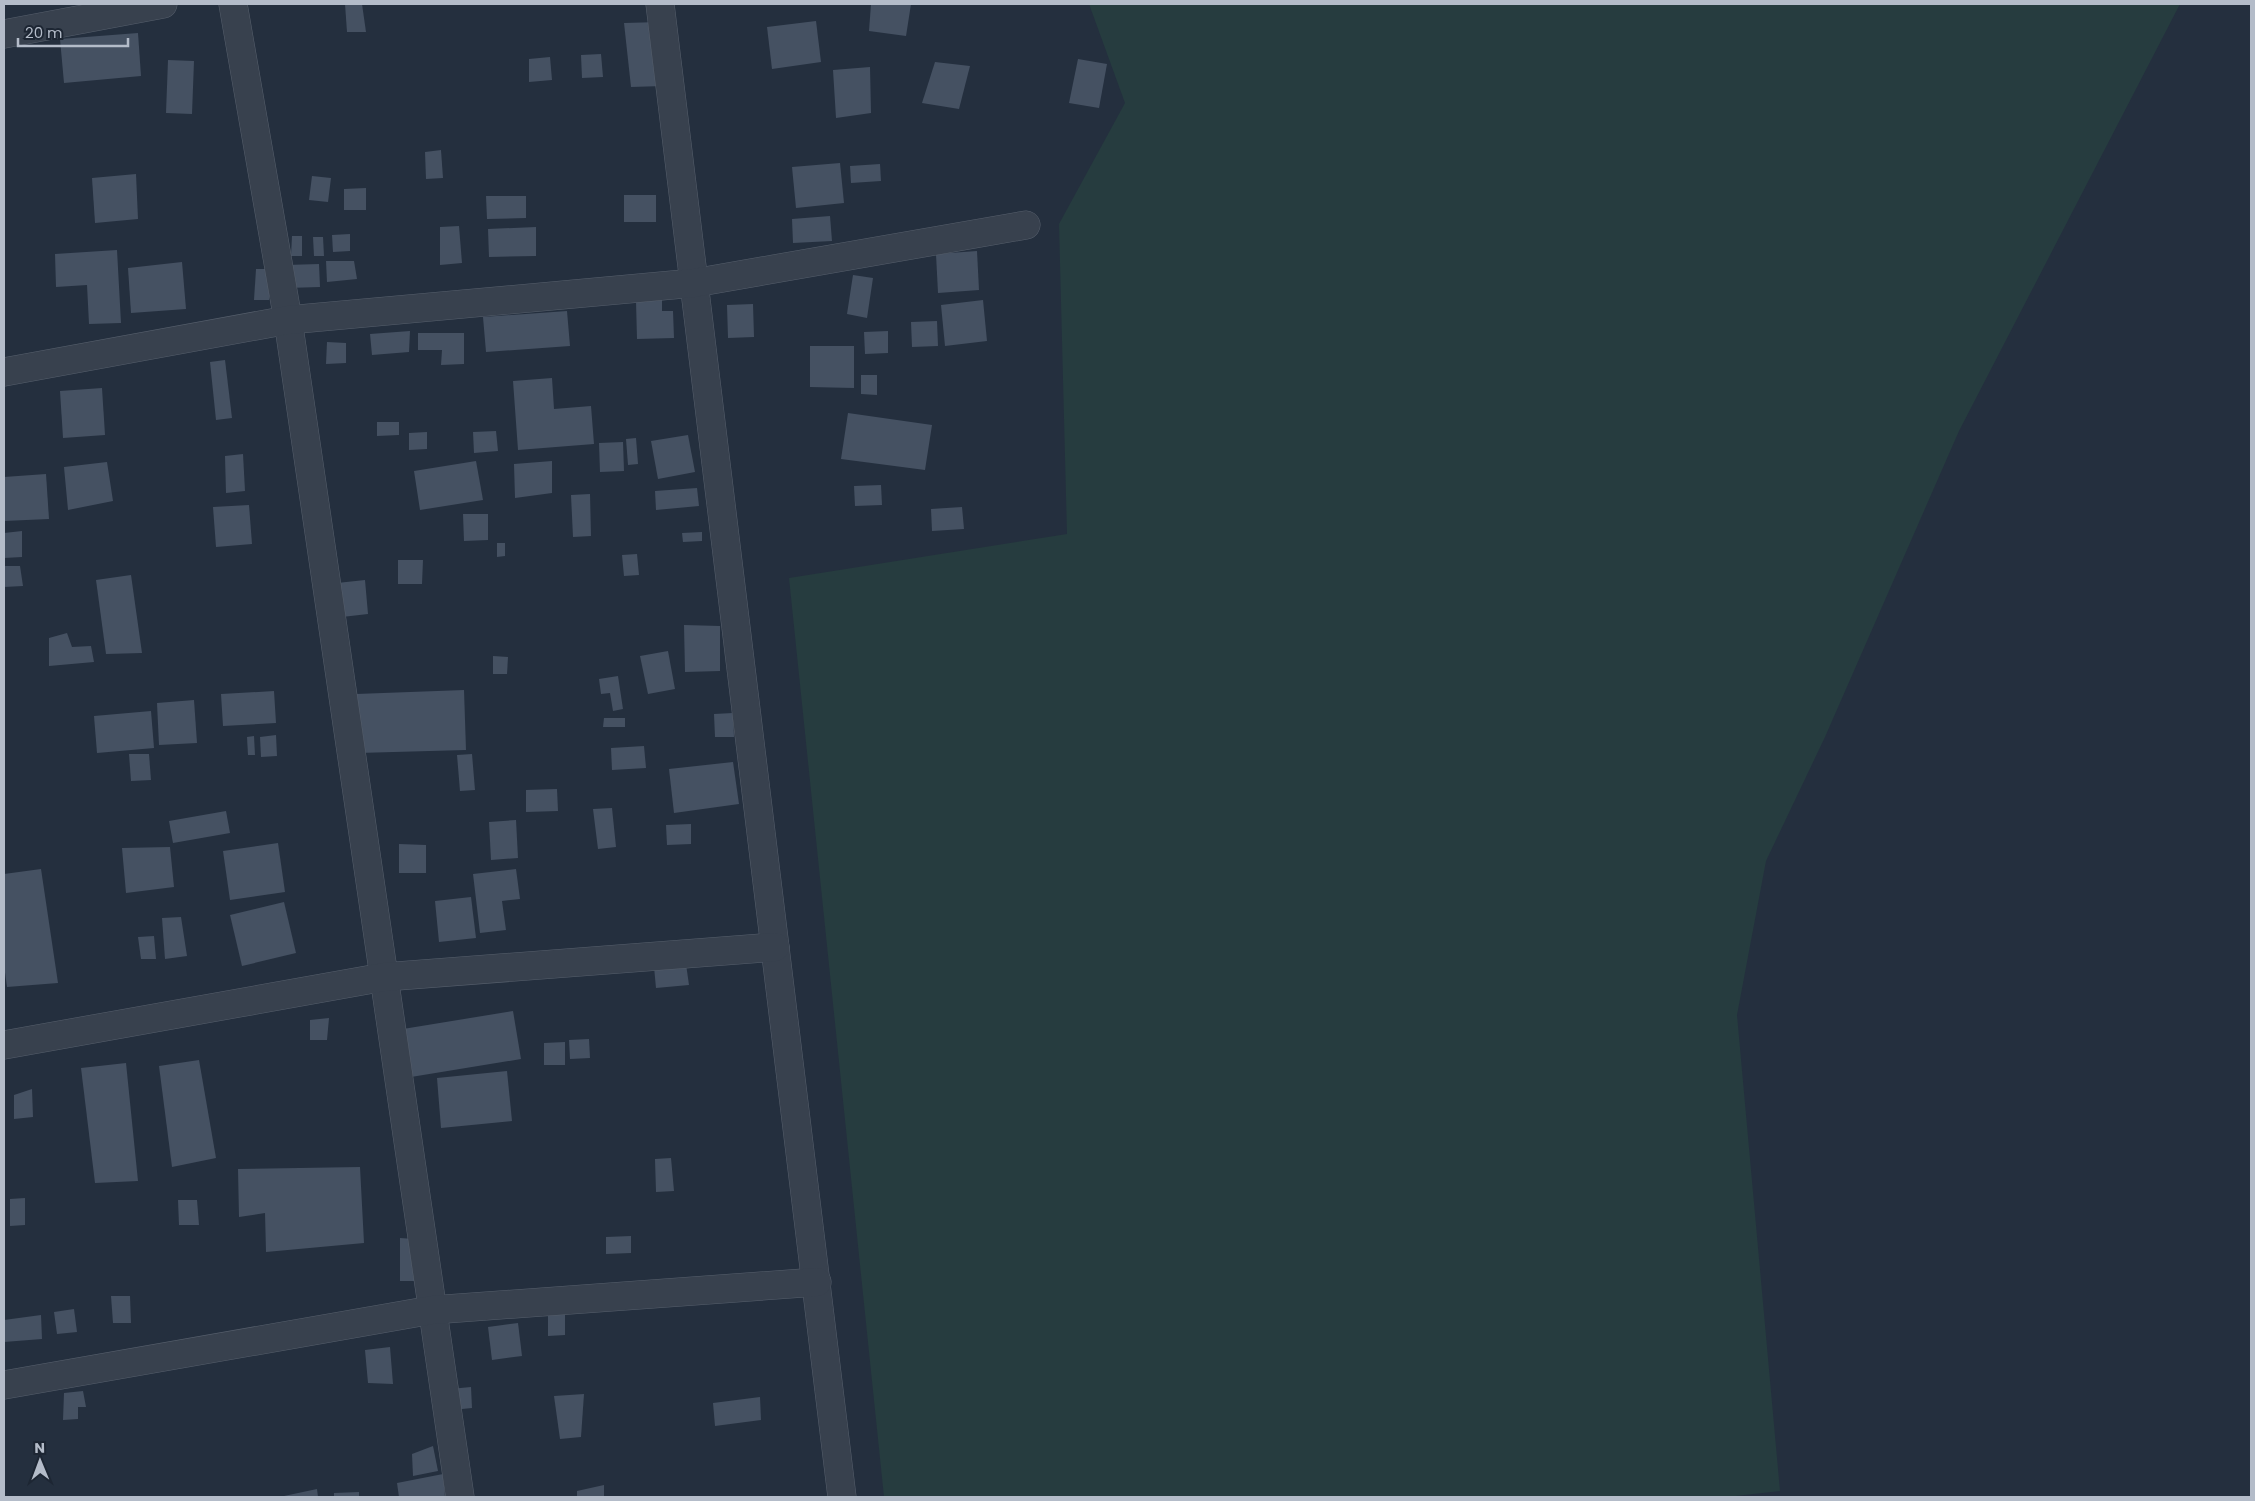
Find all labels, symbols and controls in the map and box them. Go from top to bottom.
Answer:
scale bar [18,15,128,47]
text: 20 m [25,22,63,43]
north arrow [15,1436,65,1486]
text: N [34,1438,45,1458]

